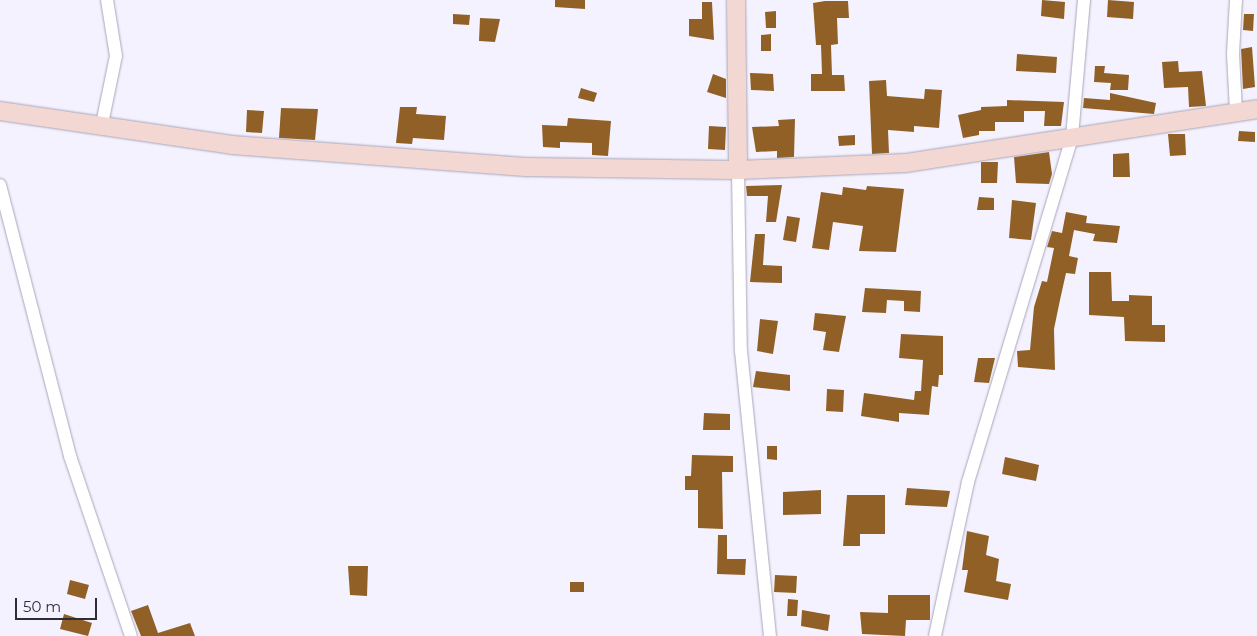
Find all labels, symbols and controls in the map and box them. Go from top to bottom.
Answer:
scale bar [18,588,100,620]
text: 50 m [23,597,61,616]

